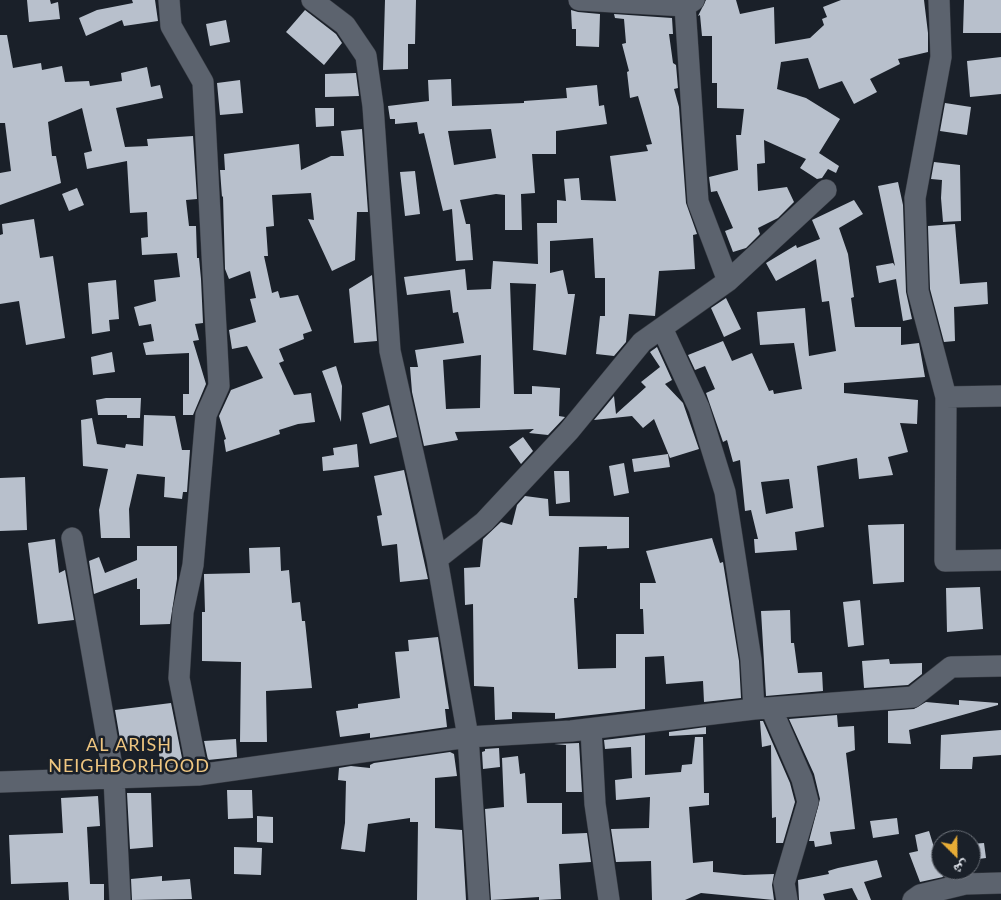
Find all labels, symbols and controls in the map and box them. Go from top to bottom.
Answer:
district label: AL ARISH NEIGHBORHOOD [47,734,211,776]
north arrow [931,830,981,880]
text: ش [952,858,972,879]

